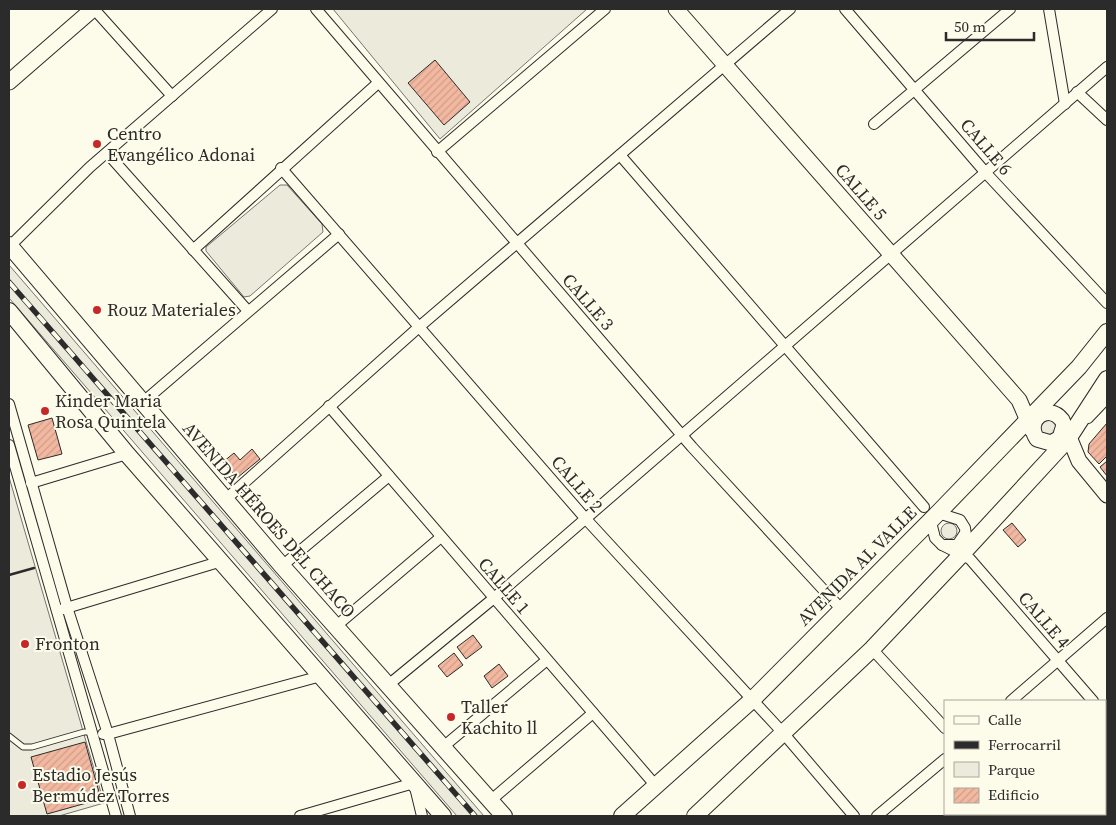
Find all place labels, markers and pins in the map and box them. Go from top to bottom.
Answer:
place label: Centro Evangélico Adonai [107,121,255,167]
marker: Centro Evangélico Adonai [91,138,103,150]
place label: Rouz Materiales [107,297,236,322]
marker: Rouz Materiales [91,304,103,316]
place label: Kinder Maria Rosa Quintela [55,388,167,434]
marker: Kinder Maria Rosa Quintela [39,405,51,417]
place label: Fronton [35,631,100,656]
marker: Fronton [19,638,31,650]
place label: Taller Kachito ll [461,694,537,740]
marker: Taller Kachito ll [445,711,457,723]
place label: Estadio Jesús Bermúdez Torres [32,762,170,808]
marker: Estadio Jesús Bermúdez Torres [16,779,28,791]

